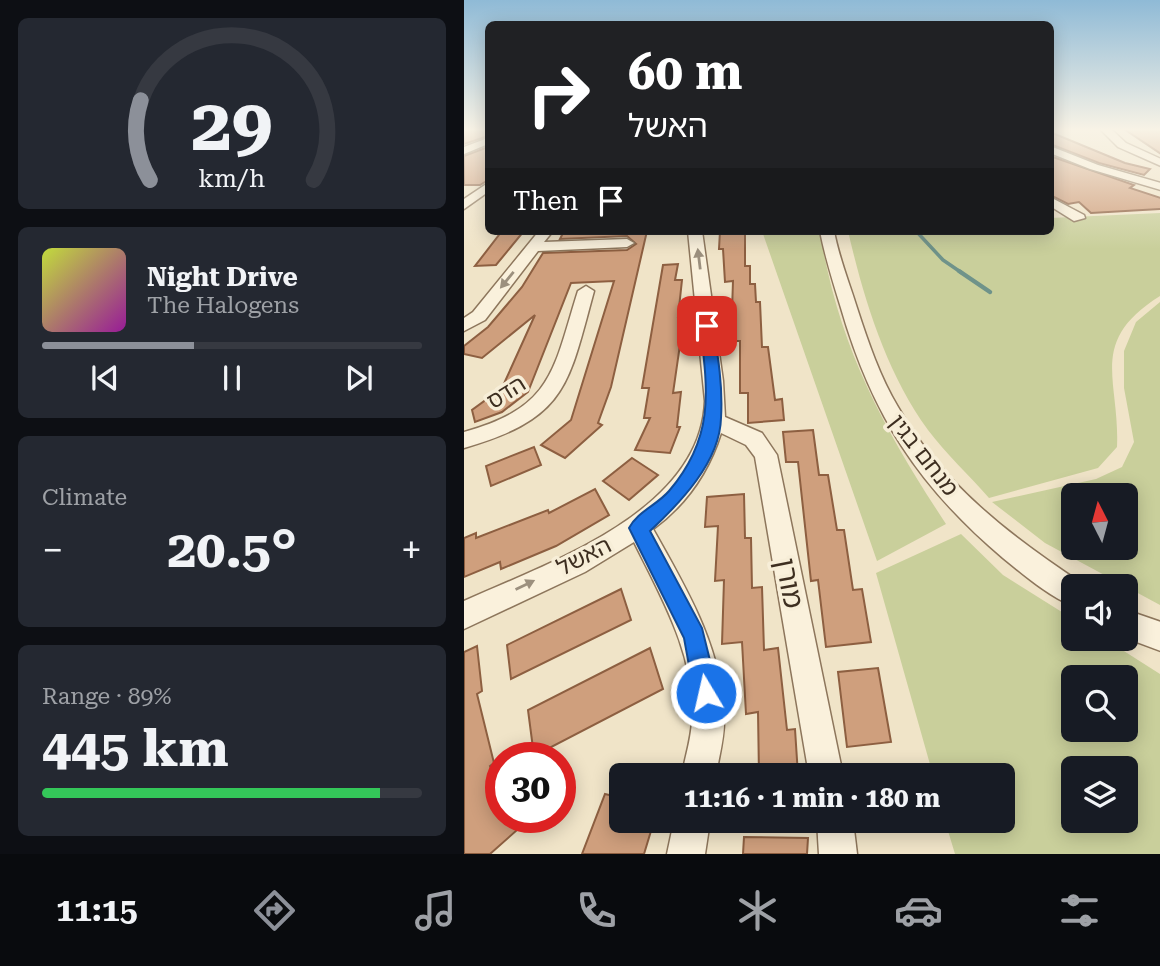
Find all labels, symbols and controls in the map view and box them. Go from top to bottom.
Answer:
text: 60 m [628,44,743,101]
icon: right [513,49,604,140]
text: 29 [191,83,273,168]
text: האשל [628,107,708,145]
text: km/h [199,163,265,192]
icon: arrive [592,182,630,220]
text: Then [513,186,578,216]
one-way arrow [693,248,704,270]
text: Night Drive [147,262,298,292]
one-way arrow [500,272,515,289]
text: The Halogens [147,292,299,319]
pin [677,296,737,356]
icon: arrive [688,307,726,345]
icon: previous [86,359,124,397]
icon: pause [213,359,251,397]
icon: next [340,359,378,397]
street label: הדס [482,370,531,415]
street label: מנחם בגין [883,409,964,501]
north arrow [1061,483,1138,560]
map controls [1061,483,1138,833]
text: Climate [42,484,127,511]
text: 20.5° [167,519,297,580]
text: − [42,528,63,572]
text: + [401,528,422,572]
street label: האשל [553,531,616,581]
street label: מורן [768,555,811,611]
button: sound [1061,574,1138,651]
one-way arrow [515,579,535,591]
position arrow [669,656,743,730]
button: search [1061,665,1138,742]
text: Range · 89% [42,683,171,710]
text: 445 km [42,718,229,779]
speed limit sign: 30 [485,742,576,833]
button: layers [1061,756,1138,833]
text: 11:16 · 1 min · 180 m [684,783,940,813]
icon: directions [250,886,299,935]
icon: music [411,886,460,935]
icon: phone [572,886,621,935]
icon: climate [733,886,782,935]
icon: car [894,886,943,935]
icon: filters [1055,886,1104,935]
text: 11:15 [56,891,138,929]

